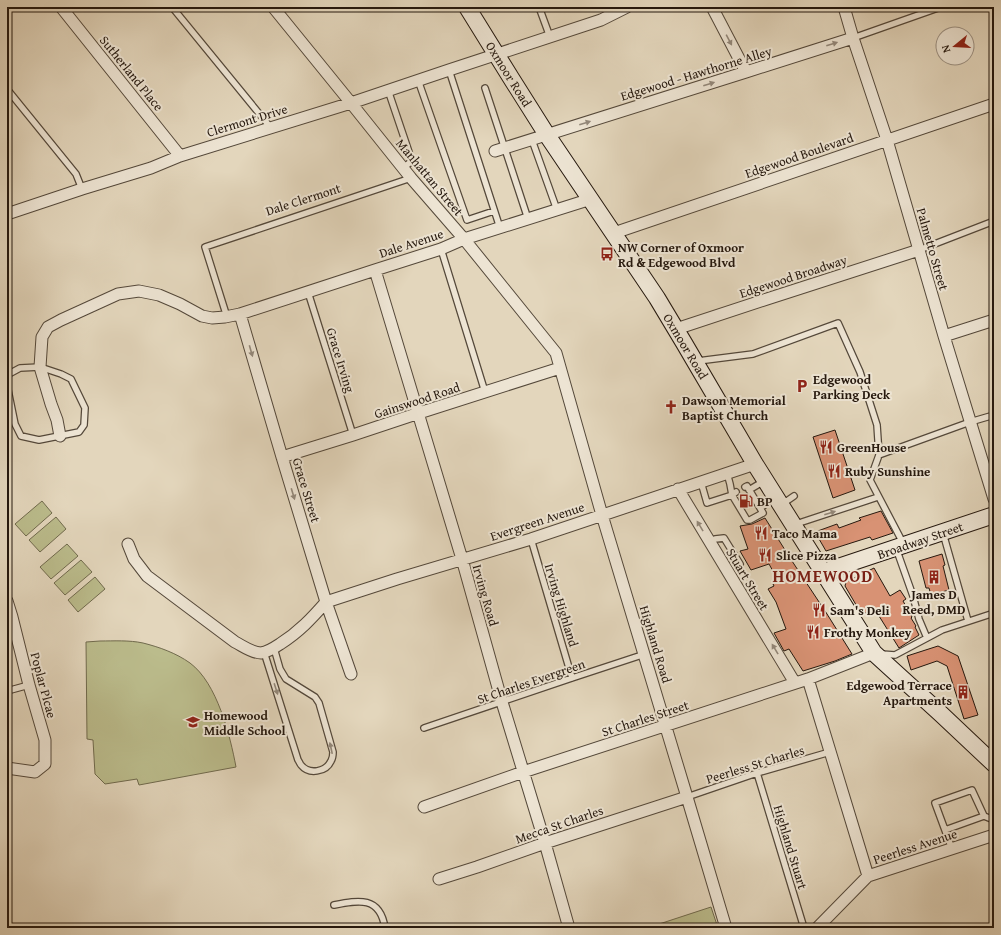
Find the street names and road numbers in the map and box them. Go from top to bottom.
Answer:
street label: Sutherland Place [95,31,168,115]
street label: Oxmoor Road [481,38,536,111]
street label: Edgewood - Hawthorne Alley [618,41,775,106]
street label: Clermont Drive [205,99,290,142]
street label: Edgewood Boulevard [742,128,856,183]
street label: Manhattan Street [392,134,468,220]
street label: Dale Clermont [263,178,344,221]
street label: Palmetto Street [912,206,953,293]
street label: Dale Avenue [377,224,446,263]
street label: Edgewood Broadway [737,250,850,303]
street label: Oxmoor Road [658,310,713,383]
street label: Grace Irving [322,325,360,395]
street label: Gainswood Road [372,378,463,423]
street label: Grace Street [288,455,325,525]
street label: Evergreen Avenue [488,497,587,546]
street label: Broadway Street [875,517,966,564]
street label: Stuart Street [721,544,774,614]
street label: Irving Highland [540,561,583,649]
street label: Irving Road [468,562,503,628]
street label: Highland Road [635,603,676,685]
street label: Poplar Plcae [26,650,61,720]
street label: St Charles Evergreen [475,654,588,709]
street label: St Charles Street [599,695,691,741]
street label: Peerless St Charles [704,740,807,788]
street label: Mecca St Charles [513,801,606,848]
street label: Highland Stuart [769,803,812,892]
street label: Peerless Avenue [871,824,960,869]

